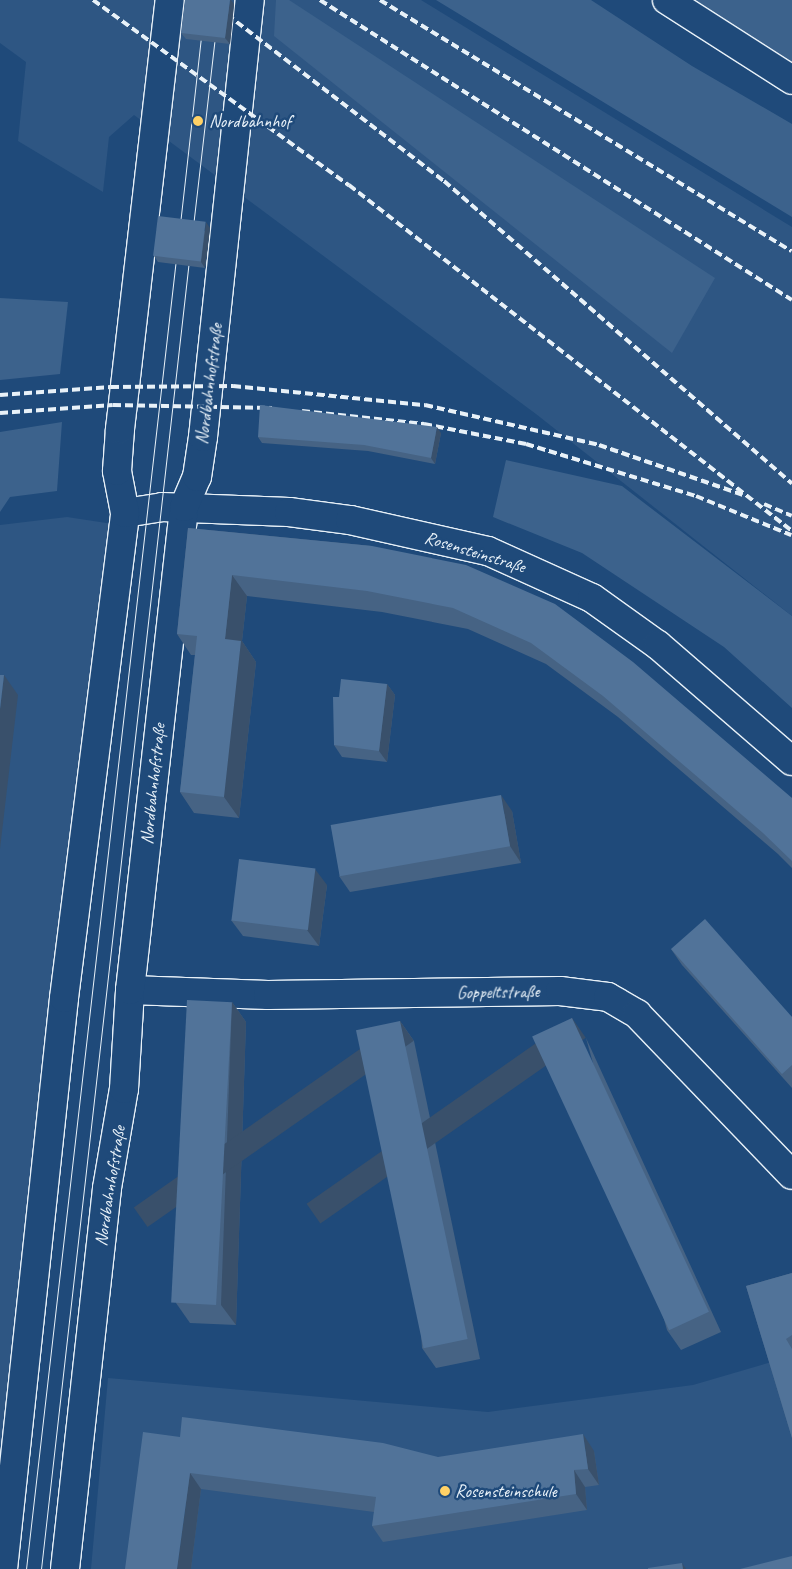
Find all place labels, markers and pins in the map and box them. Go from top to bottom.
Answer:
place label: Nordbahnhof [209,110,291,132]
marker: Nordbahnhof [191,114,205,128]
place label: Rosensteinschule [455,1480,557,1502]
marker: Rosensteinschule [439,1485,451,1497]

